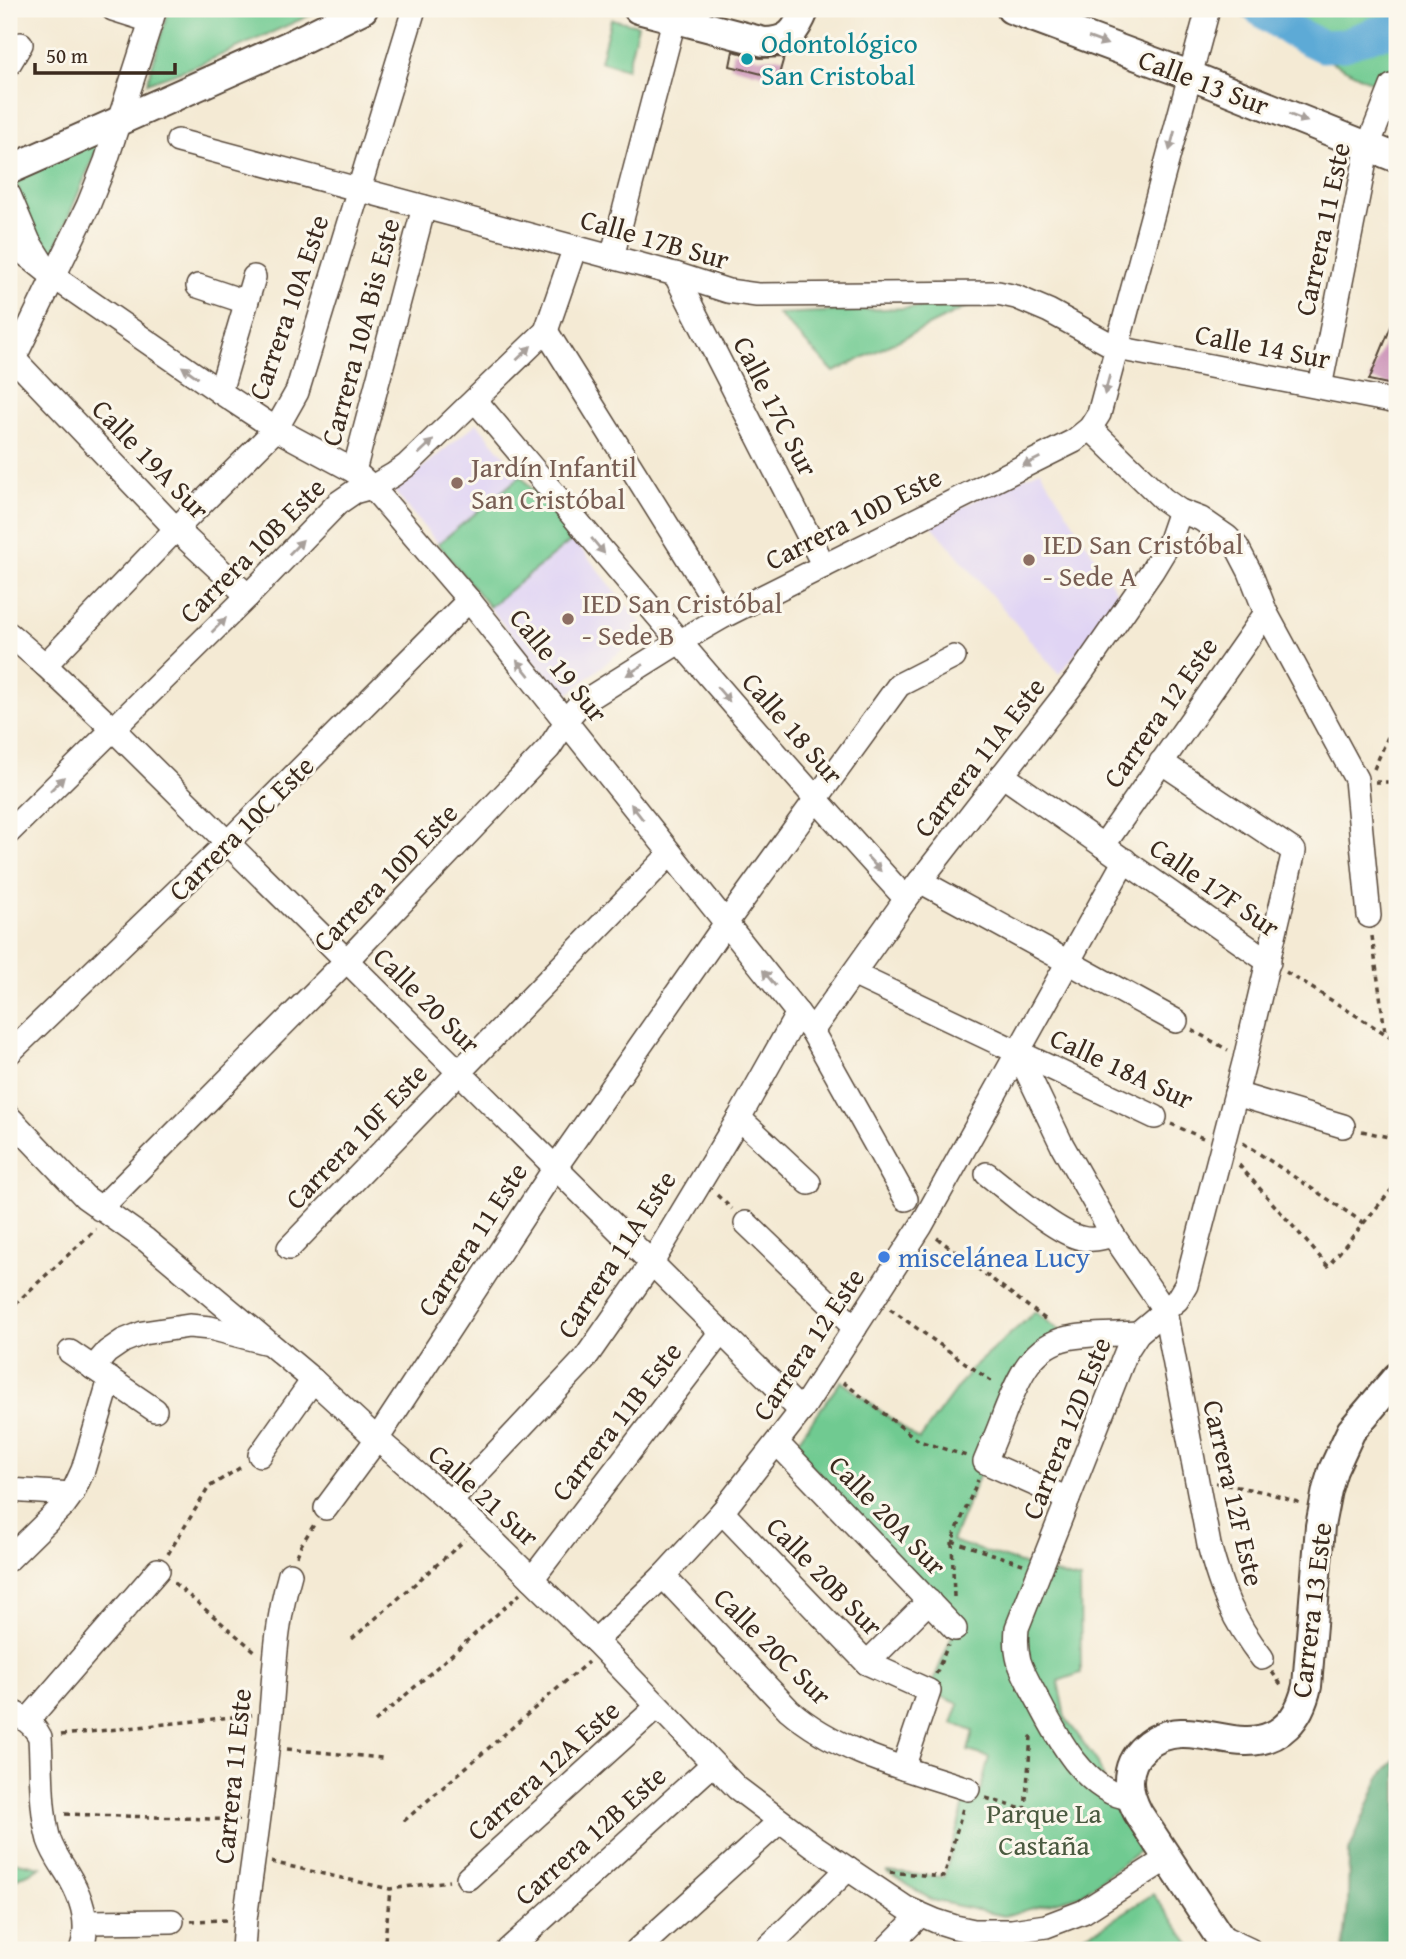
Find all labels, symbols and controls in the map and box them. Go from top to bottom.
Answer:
place label: Odontológico San Cristobal [761,22,918,95]
scale bar [35,32,175,76]
one-way arrow [1087,36,1108,47]
street label: Calle 13 Sur [1133,38,1276,125]
text: 50 m [46,40,88,71]
marker: Odontológico San Cristobal [739,51,755,67]
one-way arrow [1288,113,1309,124]
one-way arrow [1166,130,1177,152]
street label: Carrera 11 Este [1283,138,1360,319]
street label: Calle 17B Sur [576,198,735,279]
street label: Carrera 10A Este [237,209,338,405]
street label: Carrera 10A Bis Este [309,213,410,450]
street label: Calle 14 Sur [1192,312,1335,379]
street label: Calle 17C Sur [724,329,829,483]
one-way arrow [515,345,532,361]
one-way arrow [181,365,199,379]
one-way arrow [1102,375,1112,396]
street label: Calle 19A Sur [83,389,220,529]
one-way arrow [417,439,434,455]
place label: Jardín Infantil San Cristóbal [468,446,637,519]
street label: Carrera 10D Este [757,455,948,580]
one-way arrow [1021,457,1041,468]
street label: Carrera 10B Este [169,467,334,632]
marker: Jardín Infantil San Cristóbal [449,475,465,491]
place label: IED San Cristóbal - Sede A [1043,523,1243,596]
one-way arrow [590,538,605,555]
one-way arrow [287,539,304,556]
marker: IED San Cristóbal - Sede A [1021,552,1037,568]
place label: IED San Cristóbal - Sede B [582,582,782,655]
street label: Calle 19 Sur [500,599,619,731]
marker: IED San Cristóbal - Sede B [560,611,576,627]
one-way arrow [211,616,228,633]
street label: Carrera 12 Este [1092,628,1227,796]
one-way arrow [516,659,531,677]
one-way arrow [625,663,644,676]
street label: Calle 18 Sur [733,663,854,793]
street label: Carrera 11A Este [903,668,1054,845]
one-way arrow [715,685,730,702]
street label: Carrera 10C Este [158,745,323,910]
one-way arrow [49,776,66,793]
street label: Carrera 10D Este [303,793,467,960]
one-way arrow [631,803,645,821]
street label: Calle 17F Sur [1142,827,1289,947]
one-way arrow [866,855,882,873]
street label: Calle 20 Sur [364,937,491,1063]
one-way arrow [762,969,777,987]
street label: Calle 18A Sur [1044,1016,1201,1119]
street label: Carrera 10F Este [275,1053,436,1218]
street label: Carrera 11 Este [406,1154,537,1324]
street label: Carrera 11A Este [546,1161,685,1346]
place label: miscelánea Lucy [898,1236,1090,1277]
marker: miscelánea Lucy [876,1249,892,1265]
street label: Carrera 12 Este [741,1259,874,1428]
street label: Carrera 12D Este [1010,1330,1121,1525]
street label: Carrera 11B Este [540,1332,691,1509]
street label: Carrera 12F Este [1193,1396,1276,1590]
street label: Calle 21 Sur [420,1434,549,1556]
street label: Calle 20A Sur [820,1445,957,1585]
street label: Calle 20B Sur [758,1506,894,1645]
street label: Carrera 13 Este [1279,1520,1342,1700]
street label: Calle 20C Sur [705,1577,842,1714]
street label: Carrera 11 Este [202,1686,261,1866]
street label: Carrera 12A Este [457,1690,628,1850]
street label: Carrera 12B Este [505,1755,675,1914]
park label: Parque La Castaña [986,1792,1102,1865]

